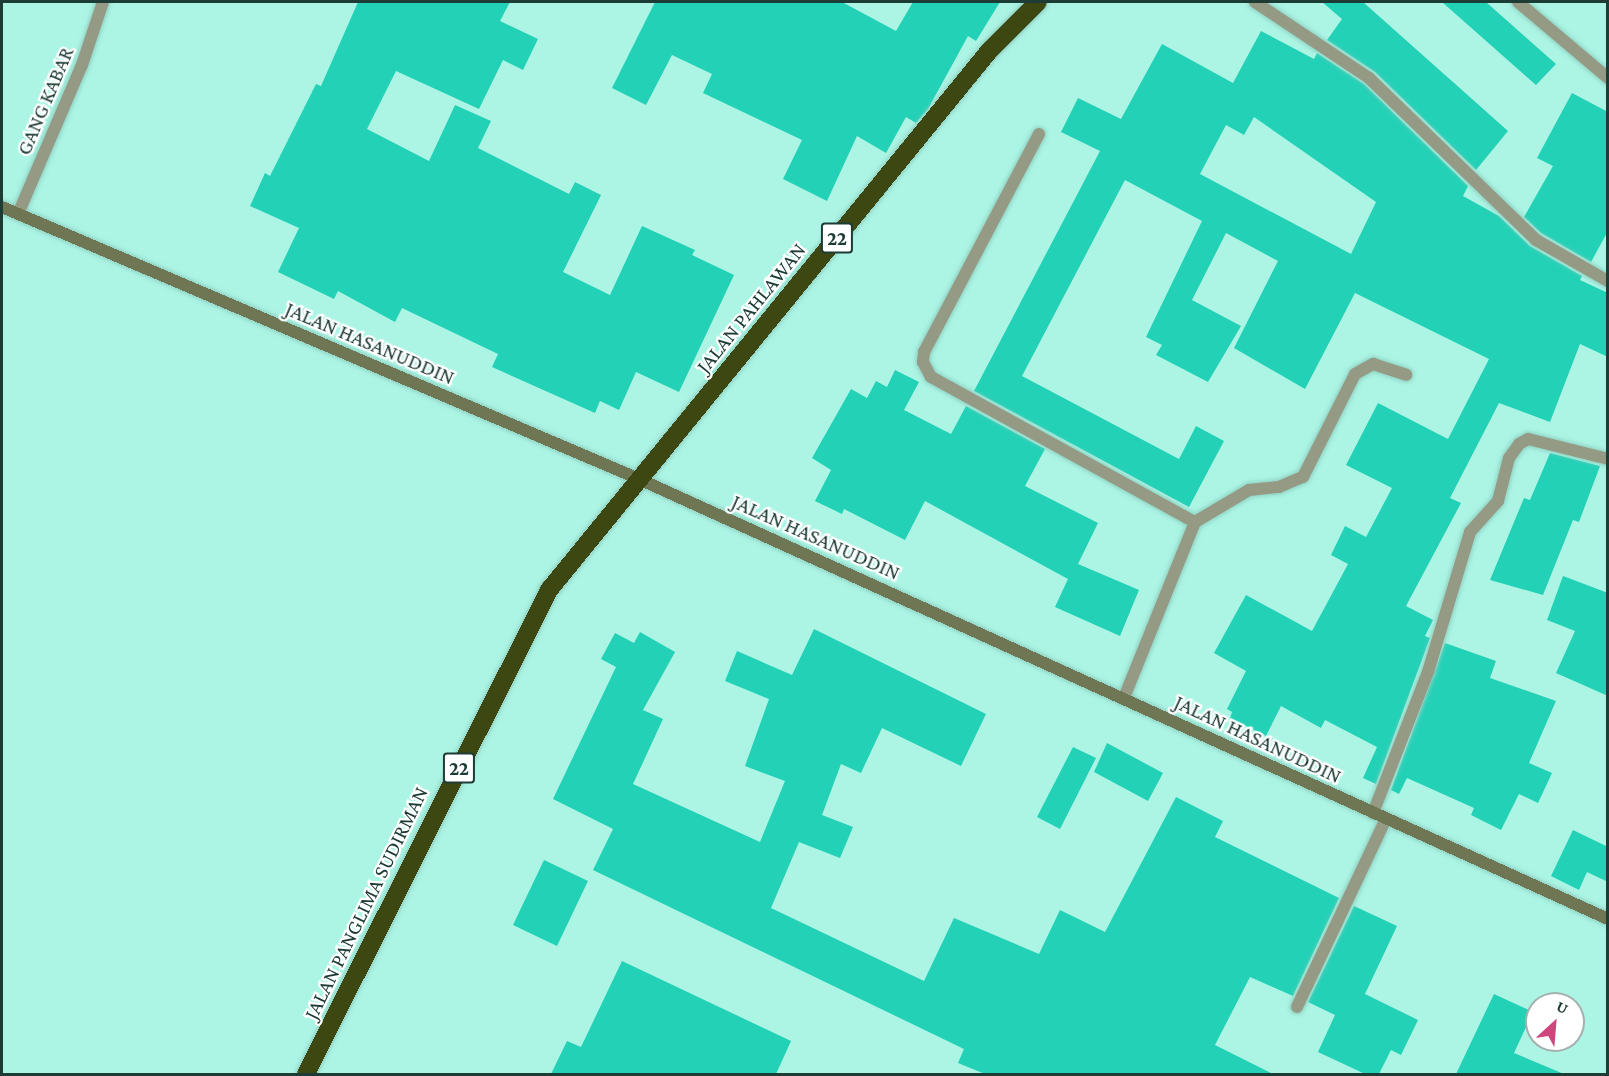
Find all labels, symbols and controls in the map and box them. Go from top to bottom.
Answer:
street label: GANG KABAR [11,43,79,159]
road number: 22 [820,221,854,255]
street label: JALAN PAHLAWAN [691,238,811,378]
street label: JALAN HASANUDDIN [282,296,458,390]
street label: JALAN HASANUDDIN [728,489,904,585]
street label: JALAN HASANUDDIN [1171,689,1345,789]
road number: 22 [442,751,476,785]
street label: JALAN PANGLIMA SUDIRMAN [299,782,433,1024]
north arrow [1525,992,1585,1052]
text: U [1554,997,1571,1017]

